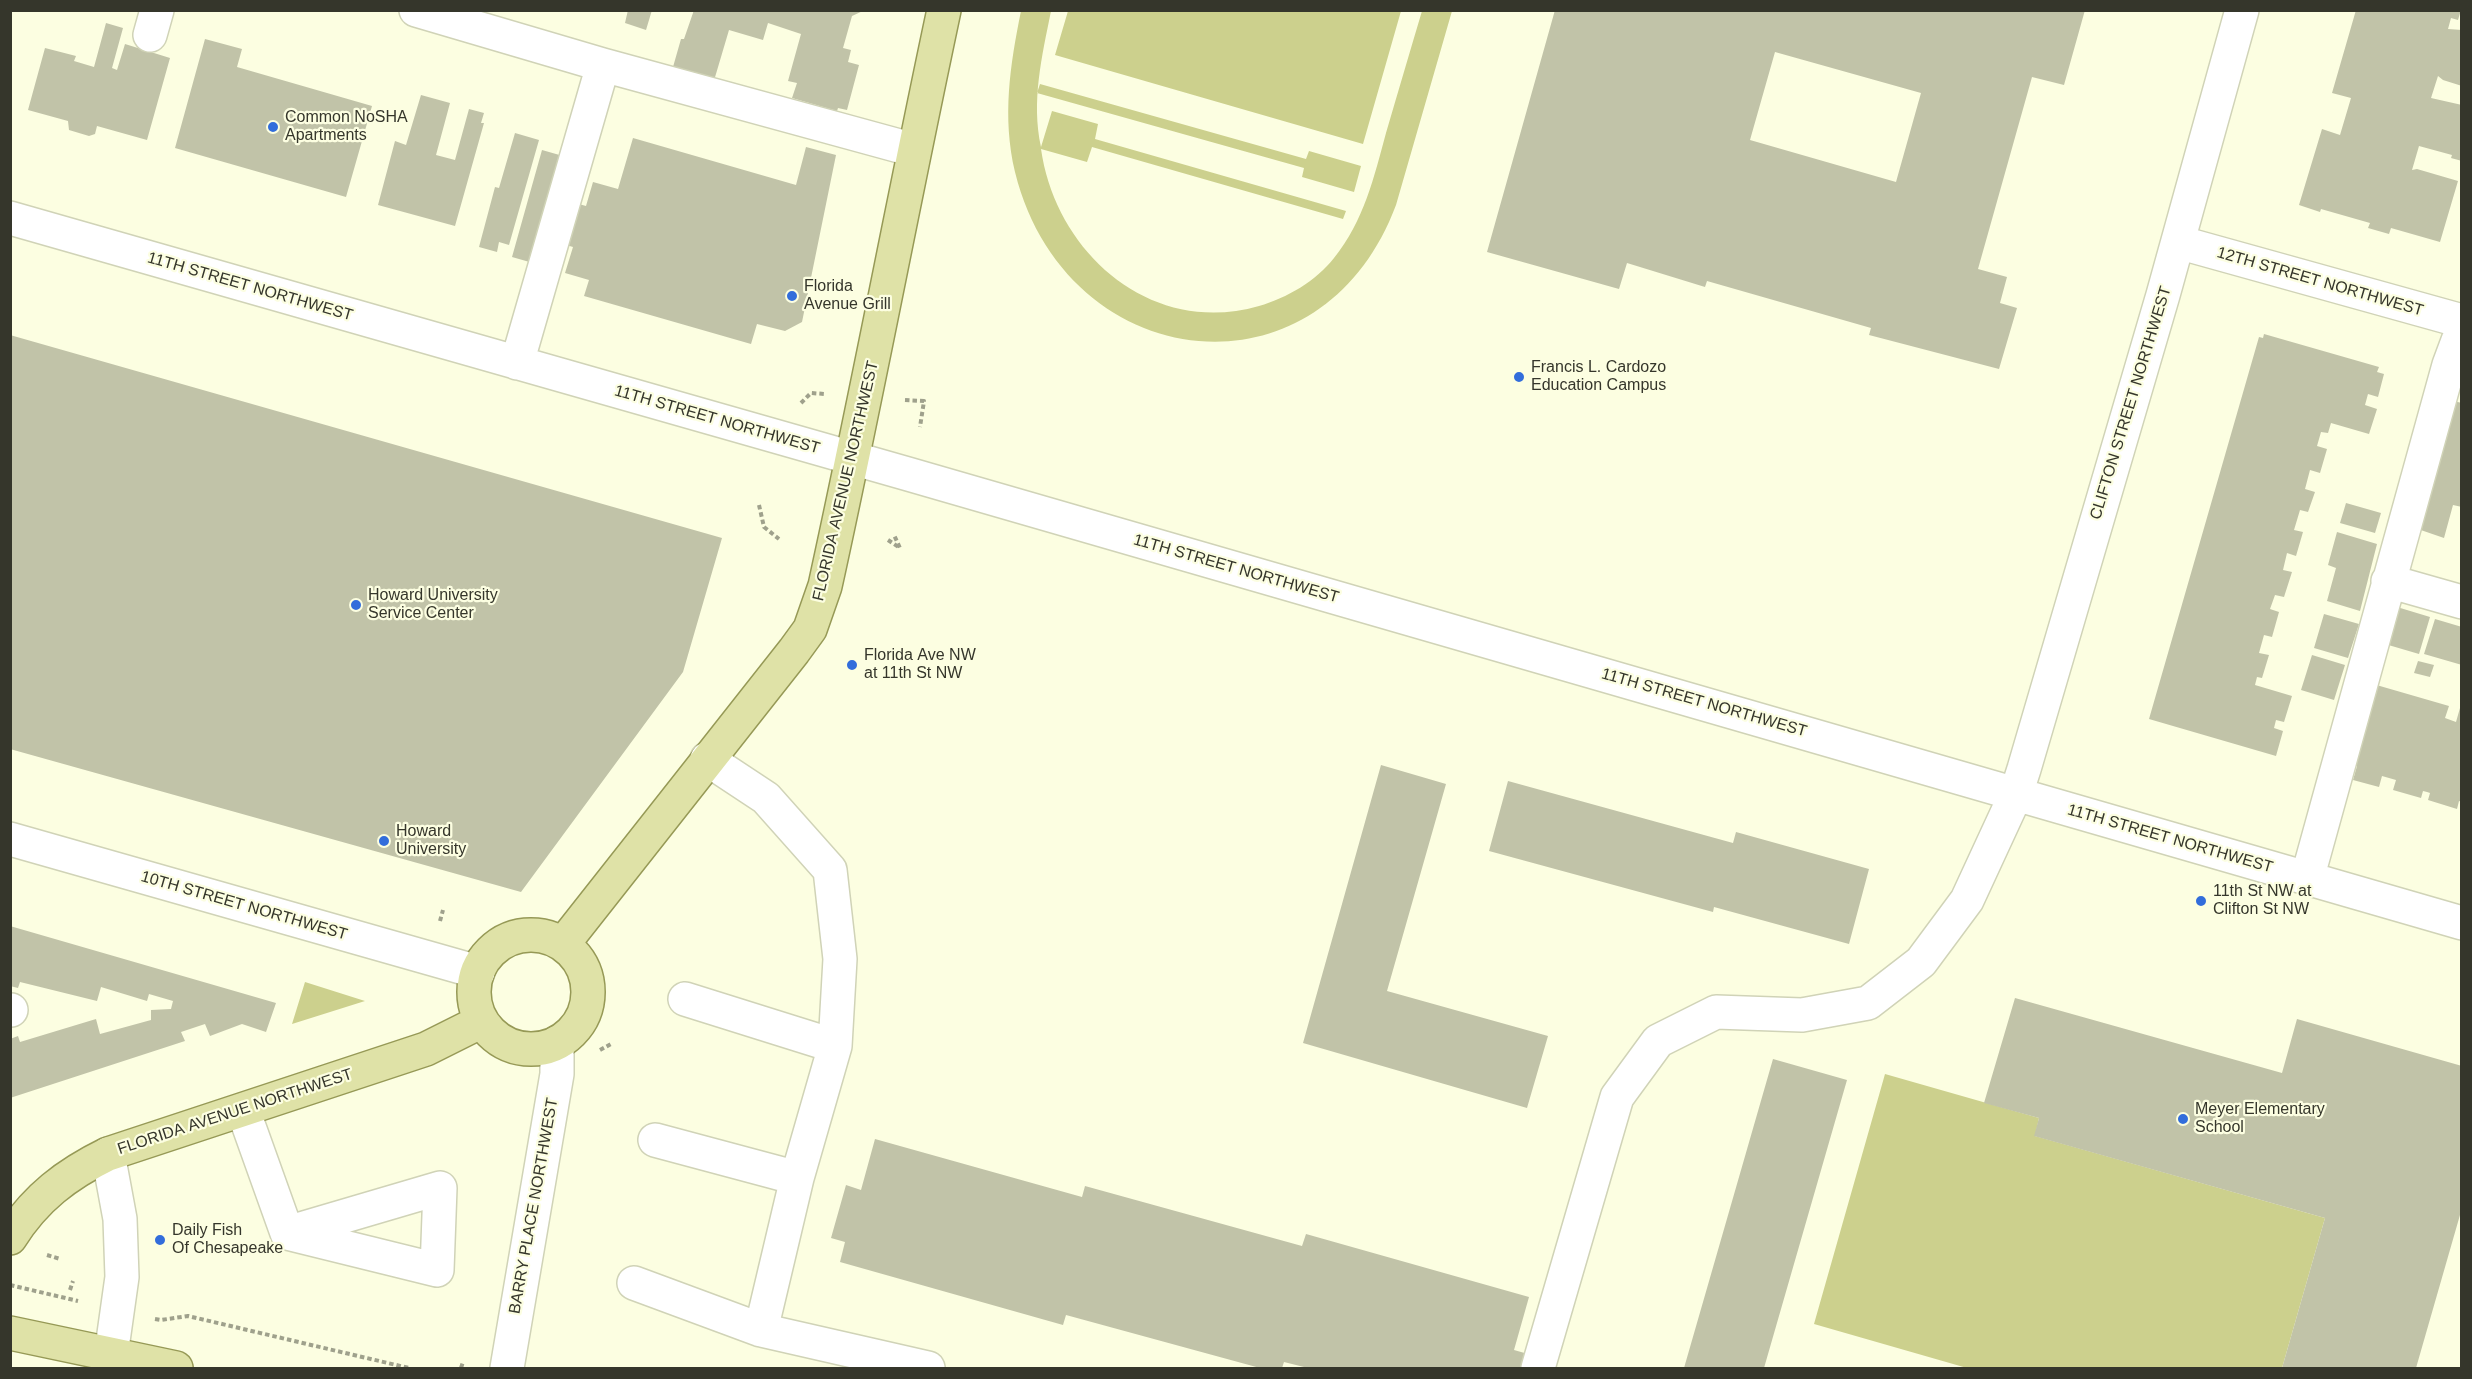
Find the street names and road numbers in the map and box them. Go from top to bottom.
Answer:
street label: 12TH STREET NORTHWEST [2215,243,2425,321]
street label: 11TH STREET NORTHWEST [145,248,355,326]
street label: CLIFTON STREET NORTHWEST [2086,284,2176,522]
street label: FLORIDA AVENUE NORTHWEST [809,359,883,603]
street label: 11TH STREET NORTHWEST [612,381,822,459]
street label: 11TH STREET NORTHWEST [1131,530,1341,608]
street label: 11TH STREET NORTHWEST [1599,664,1809,742]
street label: 11TH STREET NORTHWEST [2065,800,2275,878]
street label: 10TH STREET NORTHWEST [139,867,349,945]
street label: FLORIDA AVENUE NORTHWEST [115,1065,355,1159]
street label: BARRY PLACE NORTHWEST [506,1096,562,1316]

